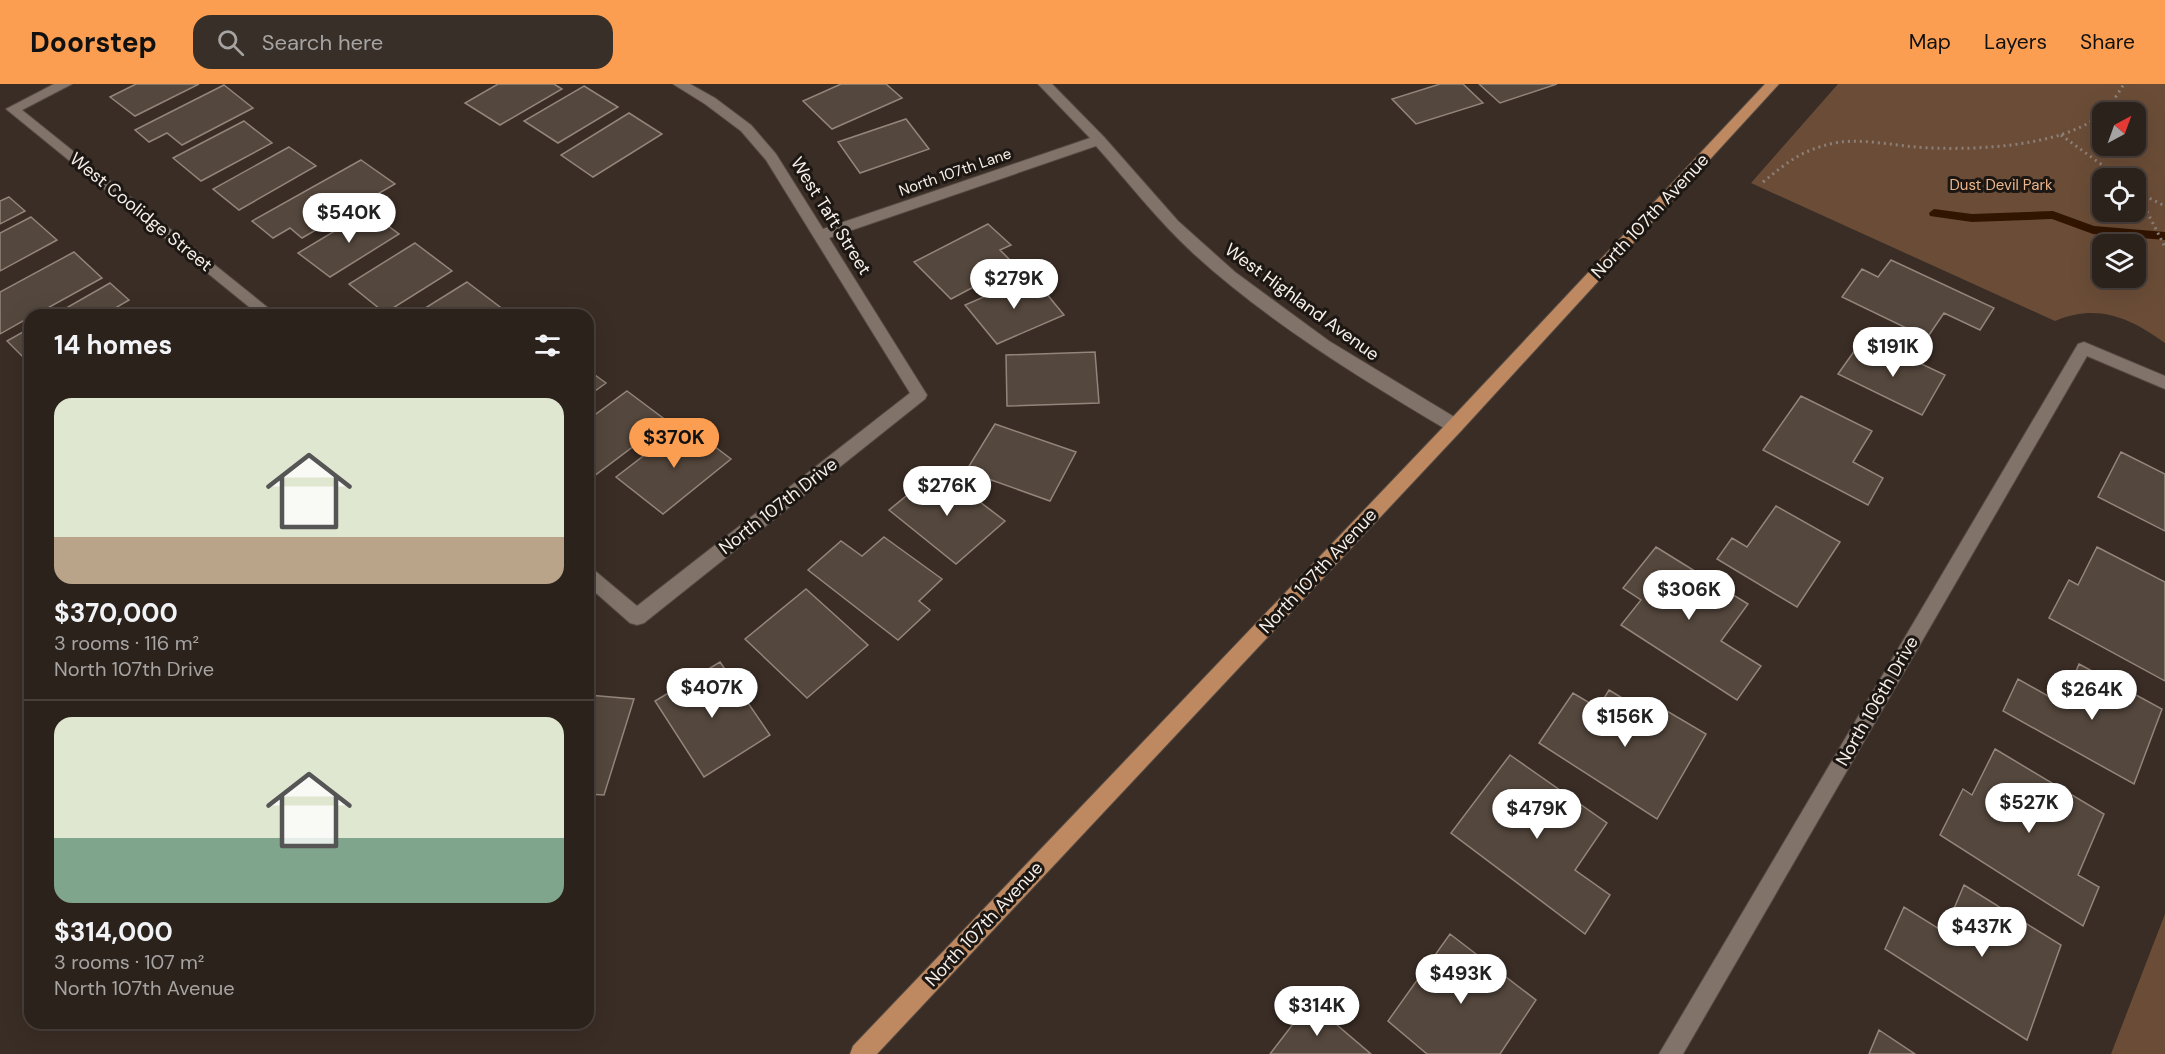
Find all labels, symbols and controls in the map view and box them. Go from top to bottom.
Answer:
search box [193,15,613,69]
text: Doorstep [30,24,157,61]
icon: search [214,26,247,59]
text: Search here [262,28,383,57]
text: Map [1909,28,1951,56]
text: Layers [1984,28,2047,56]
text: Share [2080,28,2135,56]
north arrow [2092,102,2146,156]
map controls [2092,102,2146,288]
street label: North 107th Lane [896,143,1014,201]
street label: West Coolidge Street [65,147,217,277]
street label: North 107th Avenue [1586,148,1714,284]
street label: West Taft Street [785,153,877,279]
button: locate [2092,168,2146,222]
park label: Dust Devil Park [1950,175,2053,195]
pin: $540K [307,193,391,244]
text: $540K [317,199,381,225]
button: layers [2092,234,2146,288]
street label: West Highland Avenue [1220,238,1384,366]
pin: $279K [972,259,1056,310]
text: $279K [984,265,1044,291]
pin: $191K [1851,327,1935,378]
text: 14 homes [54,328,172,362]
icon: filters [531,329,564,362]
text: $191K [1867,333,1919,359]
pin: $370K [632,418,716,469]
text: $370K [643,424,705,450]
icon: home [255,437,363,545]
street label: North 107th Drive [714,452,842,560]
pin: $276K [905,466,989,517]
text: $276K [917,472,977,498]
street label: North 107th Avenue [1254,503,1382,639]
pin: $306K [1647,570,1731,621]
text: $306K [1657,576,1721,602]
text: $370,000 [54,596,178,630]
text: 3 rooms · 116 m² [54,630,199,656]
street label: North 106th Drive [1830,632,1924,770]
text: North 107th Drive [54,656,214,682]
pin: $407K [670,668,754,719]
pin: $264K [2050,670,2134,721]
text: $407K [681,674,743,700]
text: $264K [2061,676,2123,702]
pin: $156K [1583,697,1667,748]
text: $156K [1596,703,1654,729]
icon: home [255,756,363,864]
pin: $527K [1987,783,2071,834]
pin: $479K [1495,789,1579,840]
text: $527K [1999,789,2059,815]
text: $479K [1506,795,1568,821]
street label: North 107th Avenue [920,856,1048,992]
pin: $437K [1940,907,2024,958]
text: $437K [1952,913,2012,939]
text: $314,000 [54,915,173,949]
text: 3 rooms · 107 m² [54,949,204,975]
pin: $493K [1419,954,1503,1005]
text: $493K [1430,960,1492,986]
text: North 107th Avenue [54,975,235,1001]
pin: $314K [1275,986,1359,1037]
text: $314K [1288,992,1346,1018]

